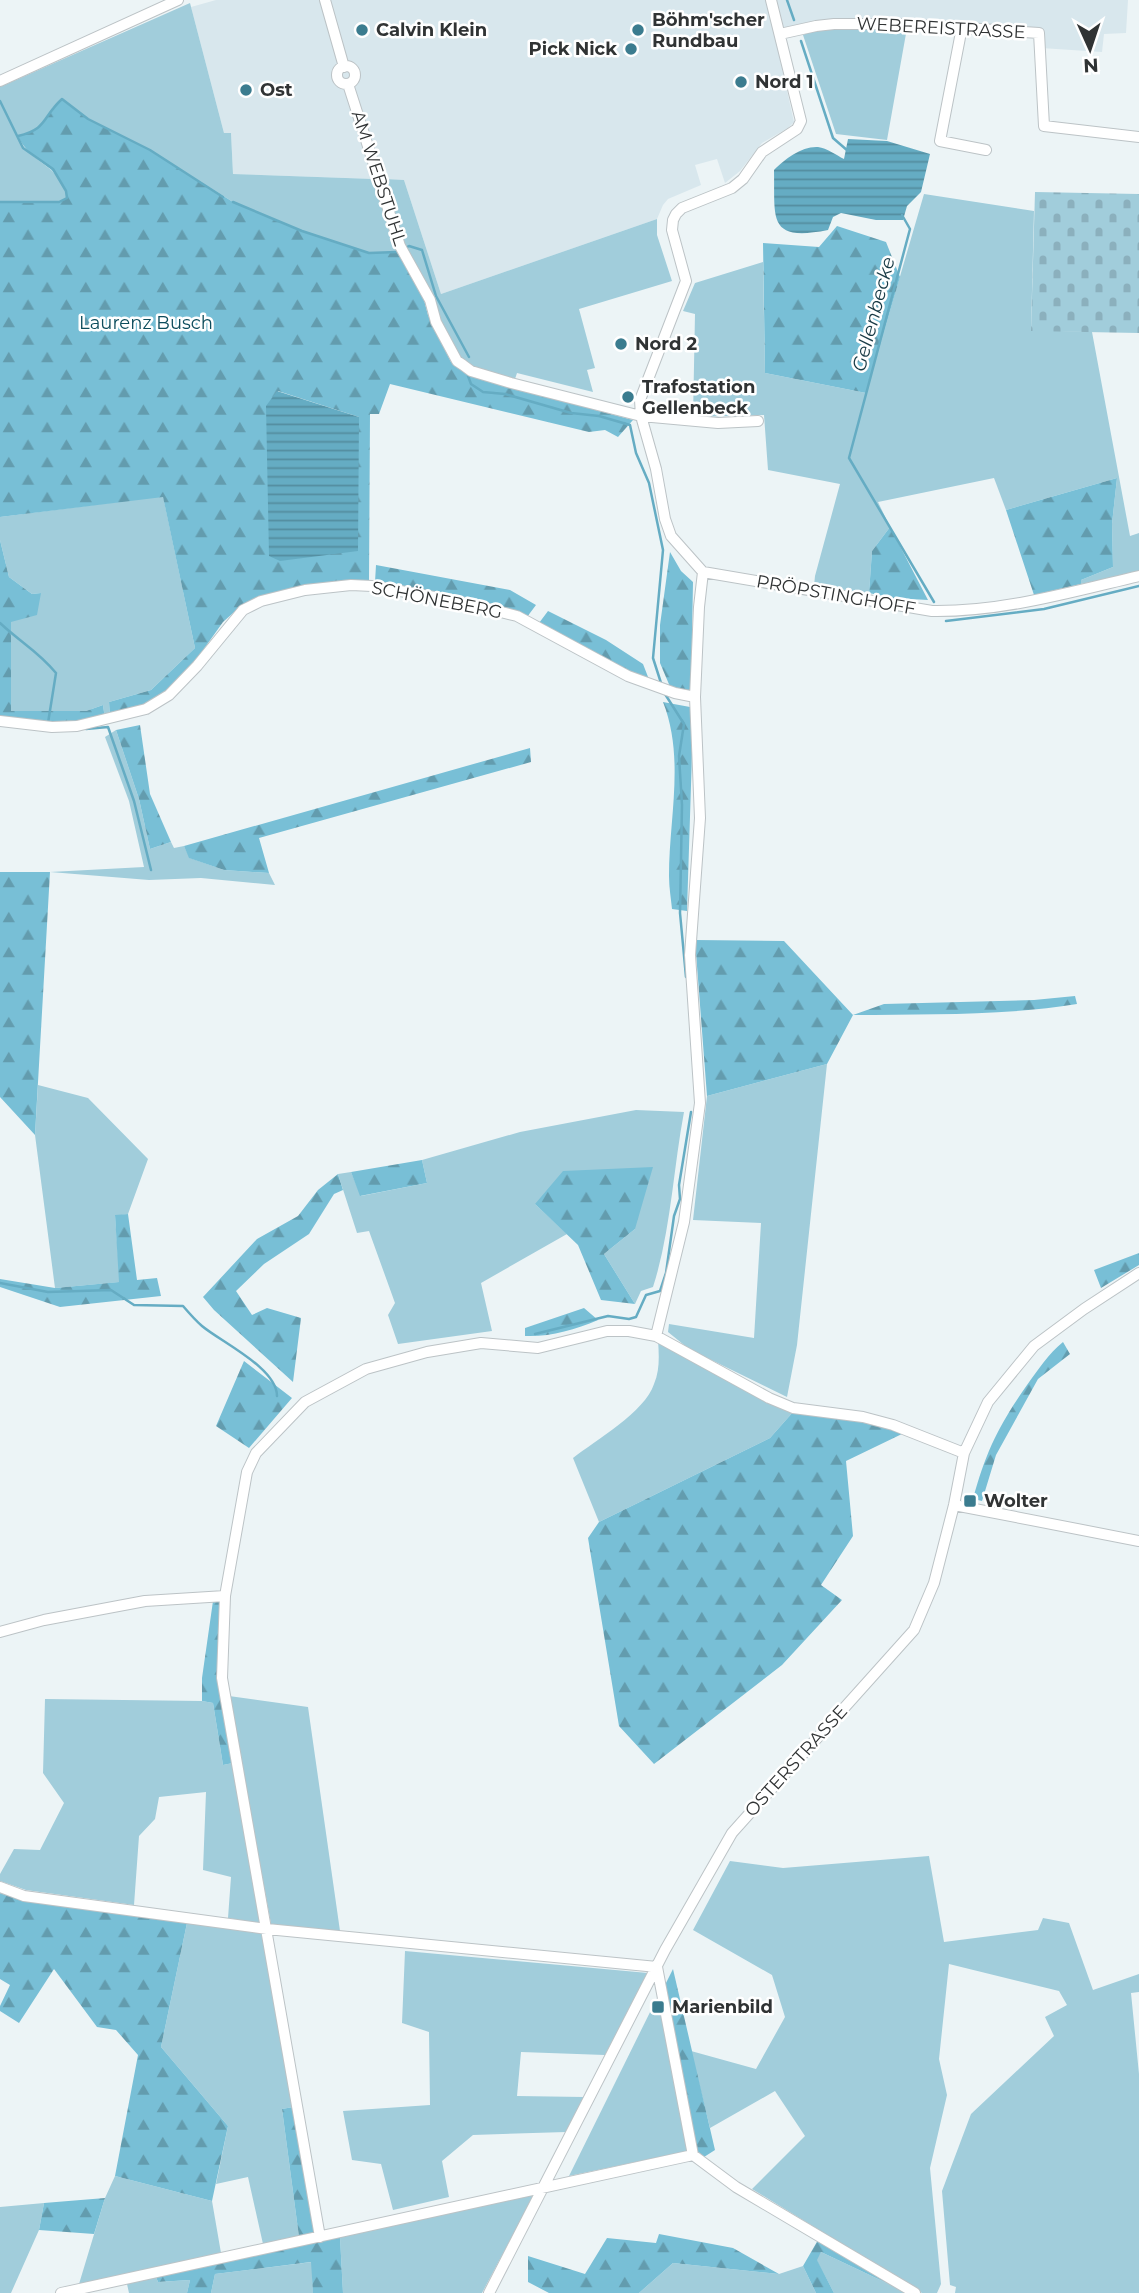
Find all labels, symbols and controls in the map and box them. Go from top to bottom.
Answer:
place label: Böhm'scher Rundbau [652,9,765,52]
street label: WEBEREISTRASSE [856,13,1026,43]
north arrow [1055,14,1125,84]
place label: Calvin Klein [376,19,487,41]
marker: Calvin Klein [354,22,370,38]
marker: Böhm'scher Rundbau [630,22,646,38]
place label: Pick Nick [529,38,617,60]
marker: Pick Nick [623,41,639,57]
text: N [1083,54,1099,77]
place label: Nord 1 [755,71,814,93]
marker: Nord 1 [733,74,749,90]
place label: Ost [260,79,293,101]
marker: Ost [238,82,254,98]
street label: AM WEBSTUHL [347,108,411,249]
water label: Gellenbecke [847,254,900,374]
park label: Laurenz Busch [79,312,213,334]
place label: Nord 2 [635,333,697,355]
marker: Nord 2 [613,336,629,352]
place label: Trafostation Gellenbeck [642,376,755,419]
marker: Trafostation Gellenbeck [620,389,636,405]
street label: PRÖPSTINGHOFF [755,570,917,620]
street label: SCHÖNEBERG [370,577,504,623]
place label: Wolter [984,1490,1048,1512]
marker: Wolter [962,1493,978,1509]
street label: OSTERSTRASSE [740,1701,852,1821]
place label: Marienbild [672,1996,773,2018]
marker: Marienbild [650,1999,666,2015]

